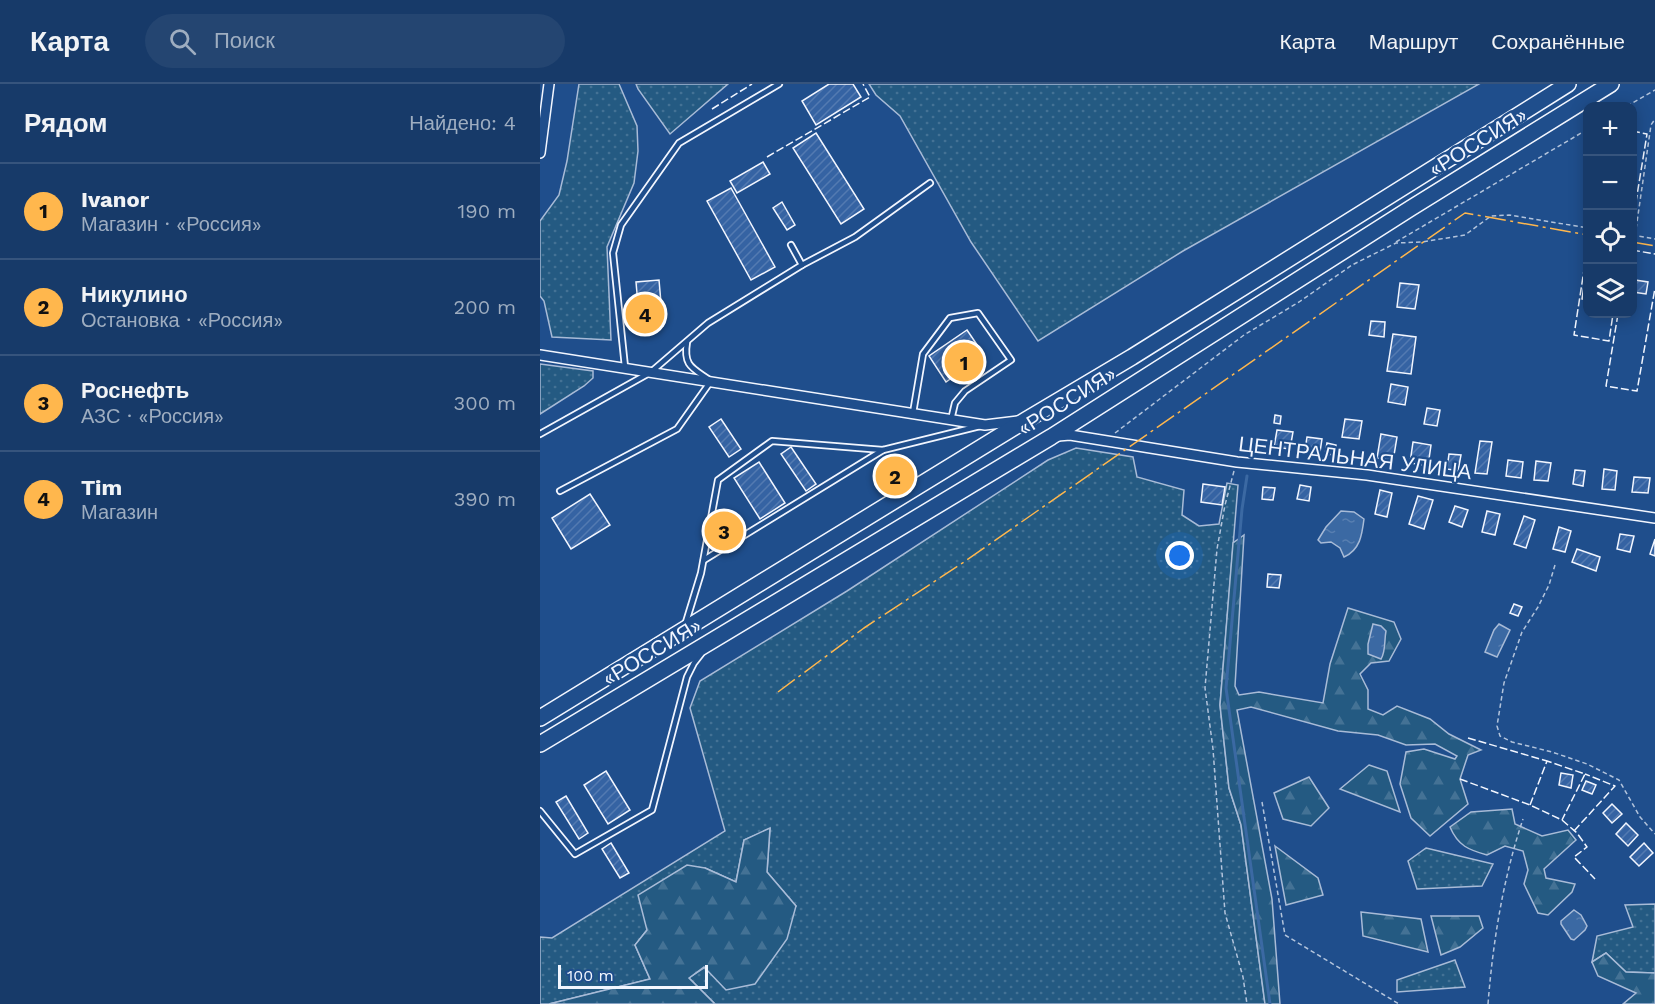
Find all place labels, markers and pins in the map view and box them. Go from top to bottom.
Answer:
pin: 4 [626,292,664,336]
pin: 1 [944,340,984,384]
pin: 2 [876,454,914,498]
pin: 3 [704,508,744,554]

